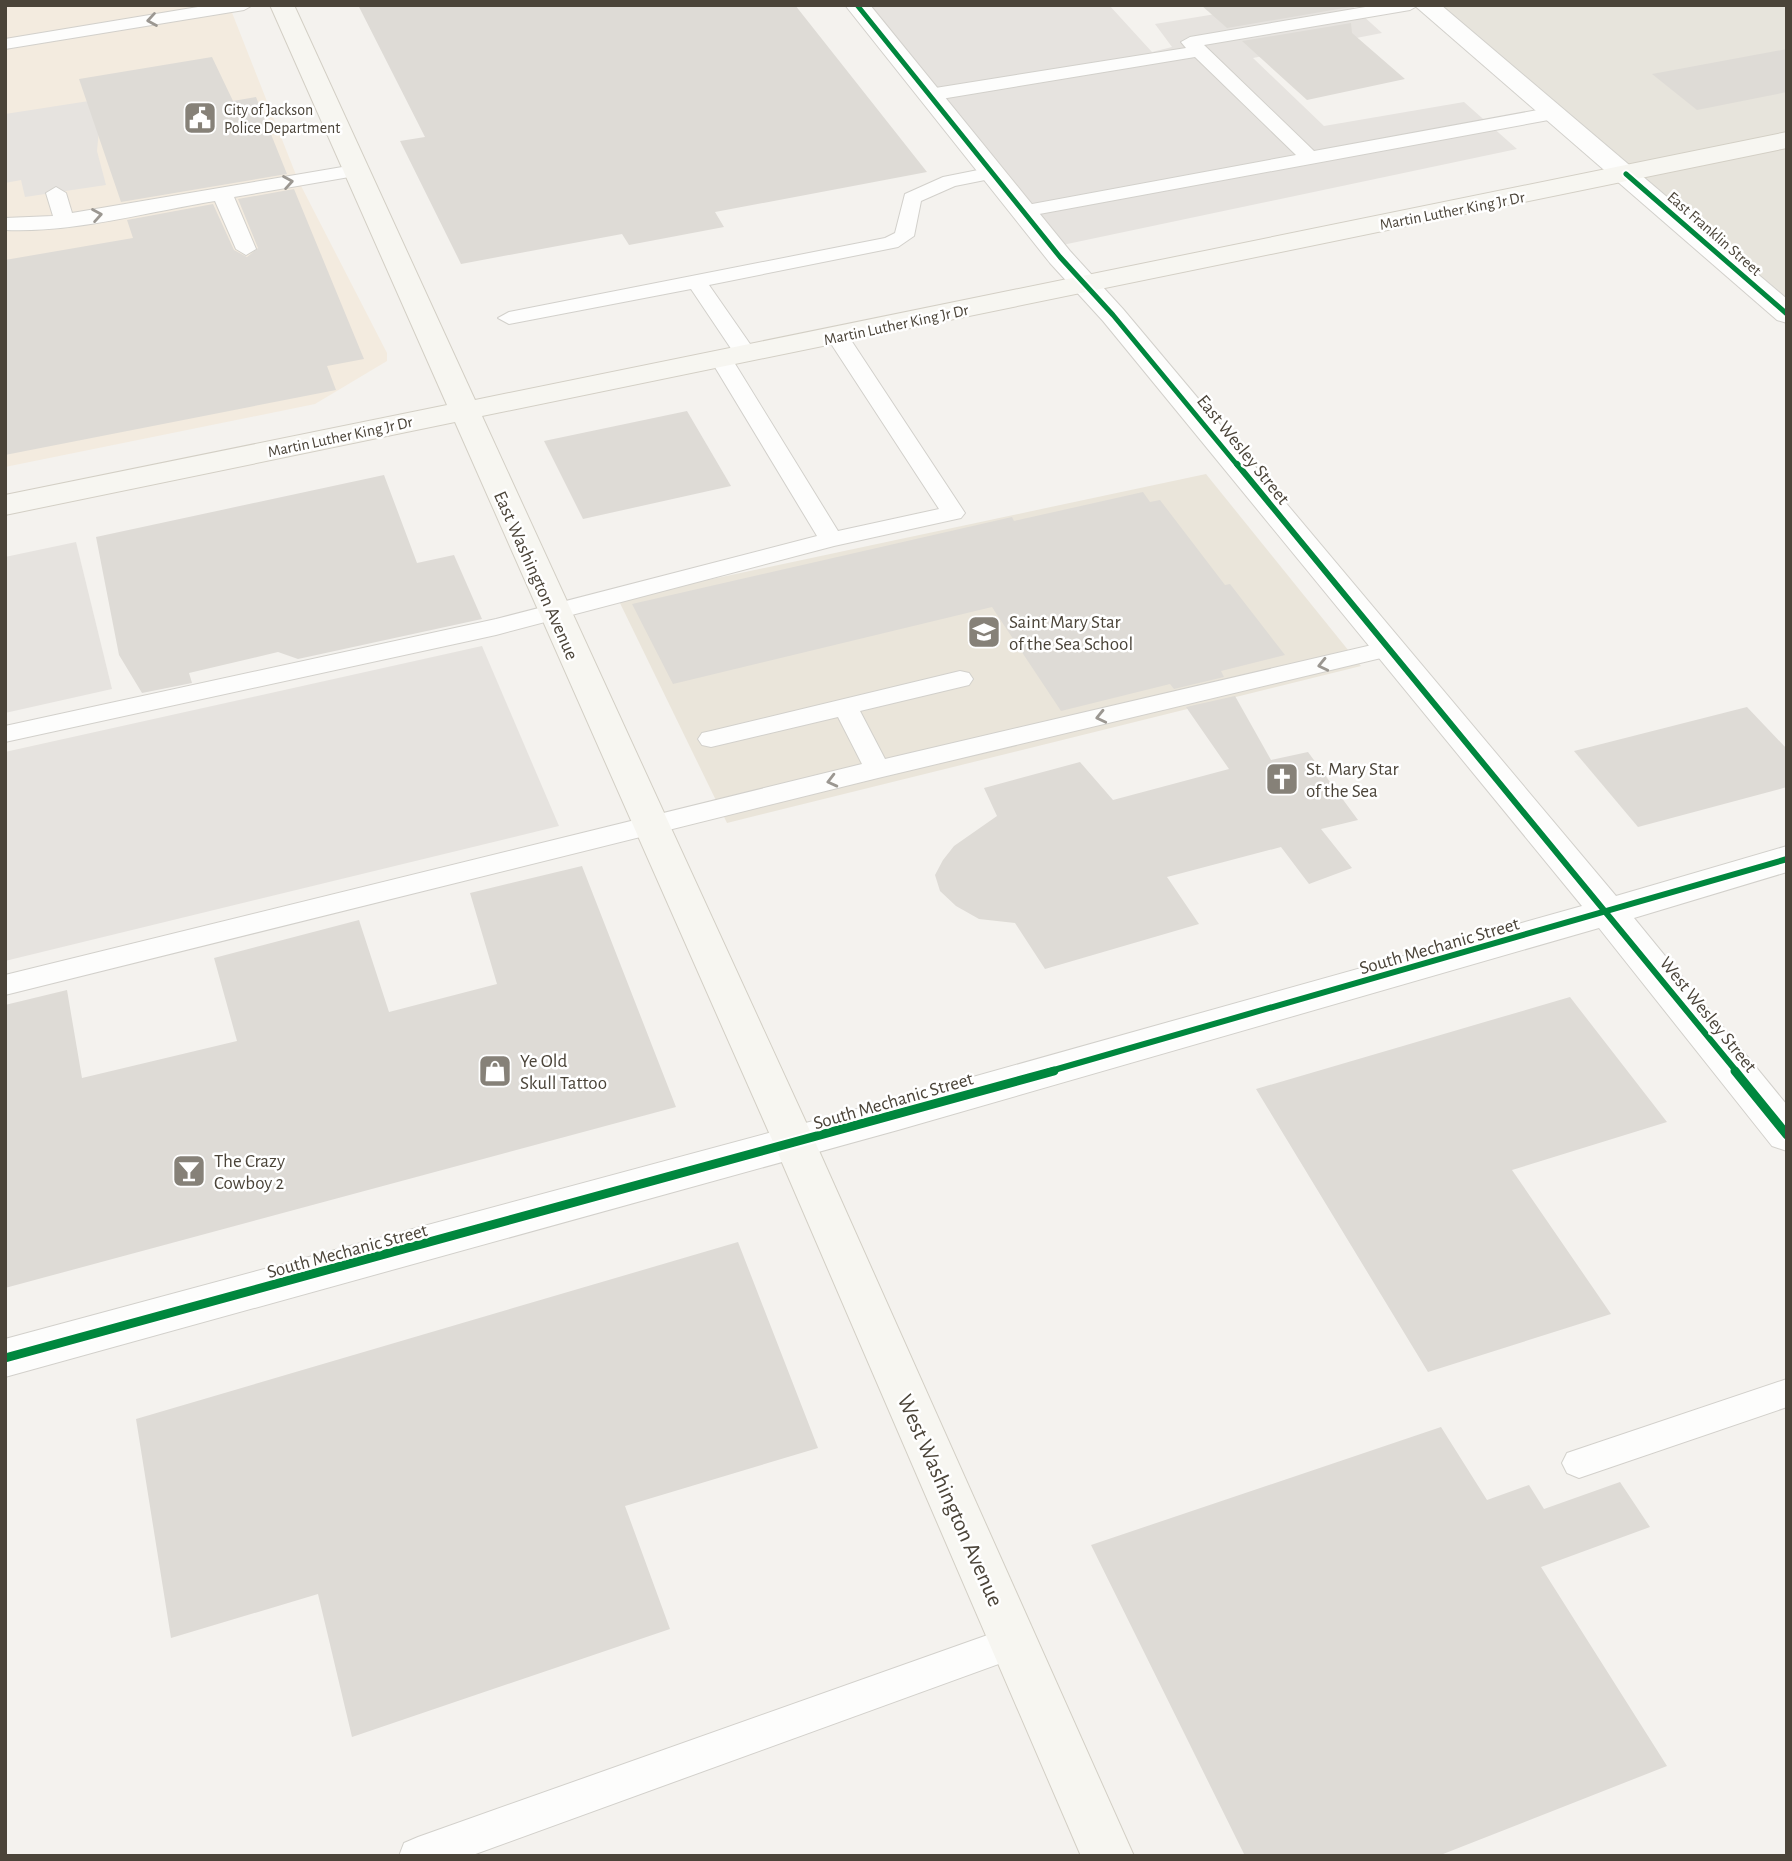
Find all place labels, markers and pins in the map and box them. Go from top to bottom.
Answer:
public building icon: City of Jackson Police Department [181,99,219,137]
place label: City of Jackson Police Department [224,102,340,136]
school or university icon: Saint Mary Star of the Sea School [965,613,1003,651]
place label: Saint Mary Star of the Sea School [1009,613,1133,654]
church icon: St. Mary Star of the Sea [1263,760,1301,798]
place label: St. Mary Star of the Sea [1306,760,1399,801]
shop icon: Ye Old Skull Tattoo [476,1052,514,1090]
place label: Ye Old Skull Tattoo [520,1052,607,1093]
bar icon: The Crazy Cowboy 2 [170,1152,208,1190]
place label: The Crazy Cowboy 2 [214,1152,285,1193]

